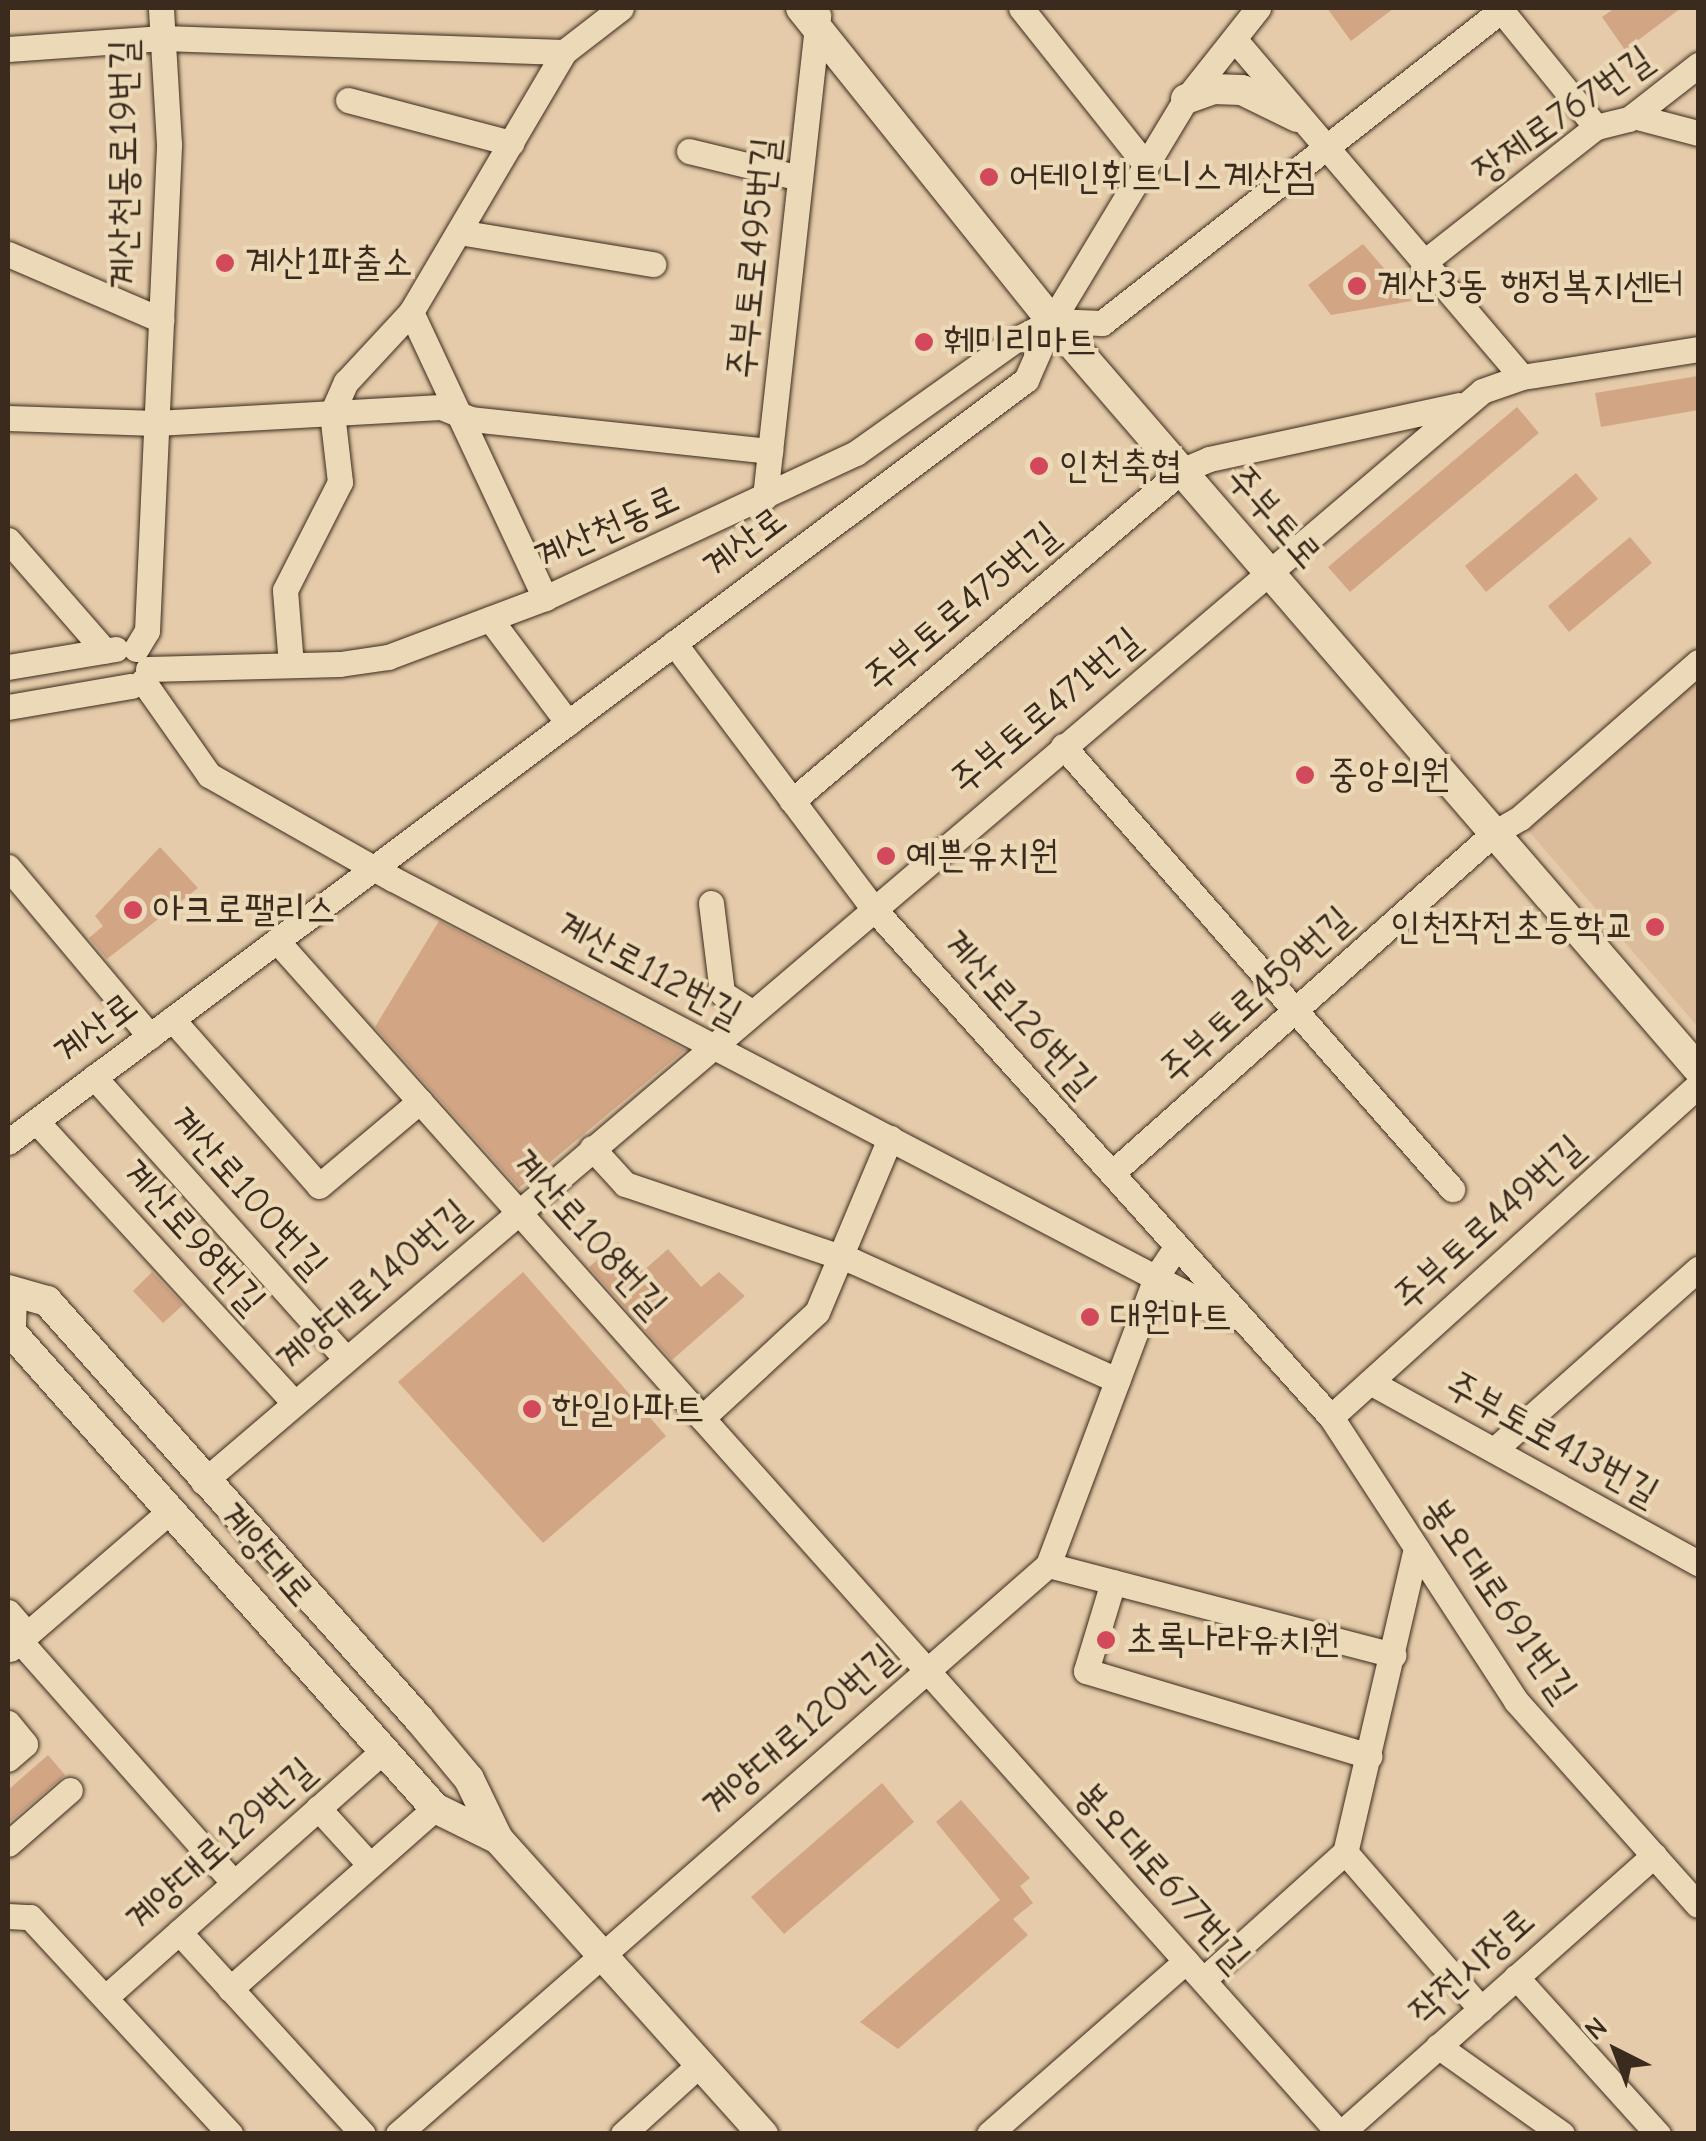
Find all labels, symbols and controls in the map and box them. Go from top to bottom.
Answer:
street label: 장제로767번길 [1464,36,1662,194]
street label: 계산천동로19번길 [101,39,147,289]
street label: 주부토로495번길 [719,135,789,381]
place label: 어테인휘트니스계산점 [1009,154,1315,200]
marker: 어테인휘트니스계산점 [978,166,1000,188]
place label: 계산1파출소 [245,240,413,286]
marker: 계산1파출소 [214,252,236,274]
place label: 계산3동 행정복지센터 [1377,263,1684,309]
marker: 계산3동 행정복지센터 [1346,275,1368,297]
place label: 훼미리마트 [944,319,1097,365]
marker: 훼미리마트 [913,331,935,353]
place label: 인천축협 [1059,443,1181,489]
marker: 인천축협 [1028,455,1050,477]
street label: 주부토로 [1217,456,1331,578]
street label: 계산천동로 [528,476,686,580]
street label: 계산로 [695,497,795,589]
street label: 주부토로475번길 [855,512,1069,702]
street label: 주부토로471번길 [941,618,1151,804]
place label: 중앙의원 [1328,752,1450,798]
marker: 중앙의원 [1292,762,1318,788]
place label: 예쁜유치원 [906,833,1059,879]
marker: 예쁜유치원 [875,845,897,867]
place label: 아크로팰리스 [153,887,336,933]
street label: 주부토로459번길 [1151,897,1361,1093]
marker: 아크로팰리스 [122,899,144,921]
street label: 계산로112번길 [549,902,749,1038]
place label: 인천작전초등학교 [1390,904,1635,950]
marker: 인천작전초등학교 [1644,916,1666,938]
street label: 계산로126번길 [932,921,1106,1107]
street label: 계산로 [46,983,146,1075]
street label: 계산로100번길 [159,1098,337,1288]
street label: 주부토로449번길 [1384,1126,1594,1320]
street label: 계산로108번길 [502,1140,676,1328]
street label: 계산로98번길 [112,1150,274,1324]
street label: 계양대로140번길 [267,1190,479,1382]
place label: 대원마트 [1110,1294,1232,1340]
marker: 대원마트 [1079,1306,1101,1328]
street label: 주부토로413번길 [1438,1362,1666,1516]
place label: 한일아파트 [552,1386,705,1432]
marker: 한일아파트 [521,1398,543,1420]
street label: 봉오대로691번길 [1412,1489,1586,1711]
street label: 계양대로 [209,1494,323,1616]
place label: 초록나라유치원 [1126,1617,1340,1663]
marker: 초록나라유치원 [1095,1629,1117,1651]
street label: 계양대로120번길 [694,1635,906,1827]
street label: 계양대로129번길 [117,1748,325,1942]
street label: 봉오대로677번길 [1065,1773,1259,1981]
street label: 작전시장로 [1400,1898,1544,2034]
north arrow [1566,2001,1666,2101]
text: N [1578,2011,1613,2047]

